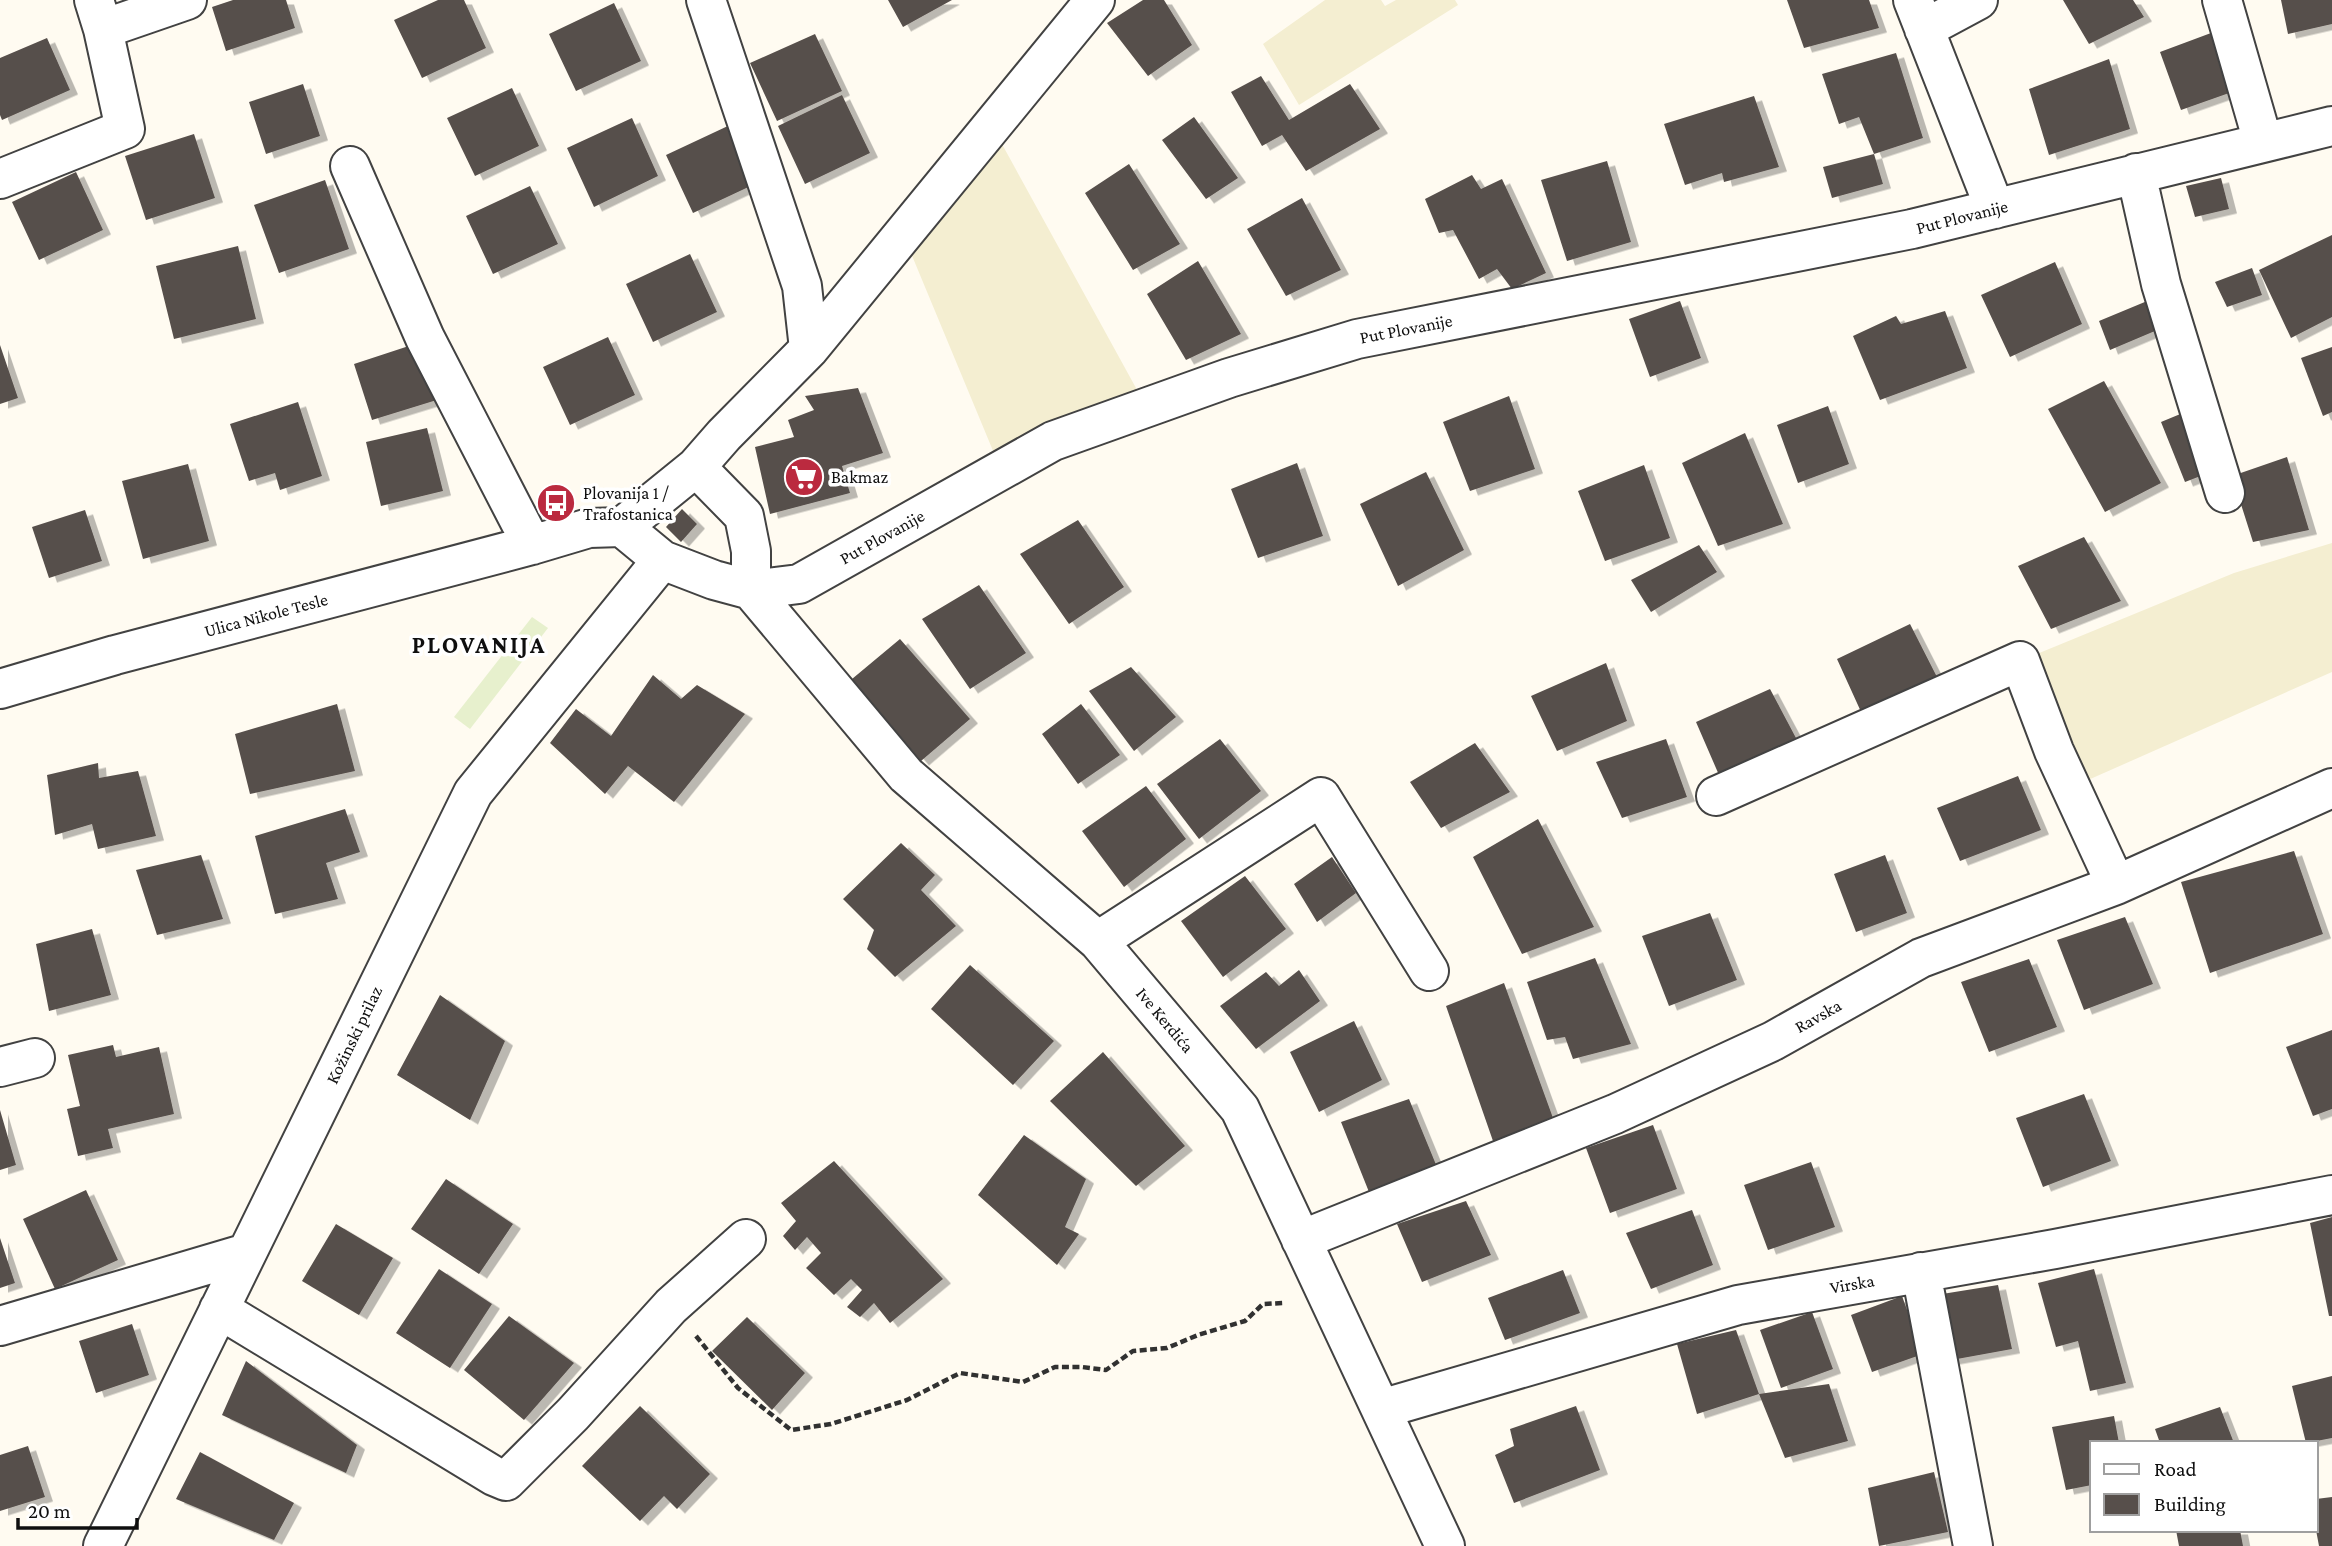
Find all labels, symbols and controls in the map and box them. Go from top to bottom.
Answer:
street label: Put Plovanije [1914,196,2010,239]
street label: Put Plovanije [1358,310,1454,349]
supermarket icon: Bakmaz [783,456,825,498]
place label: Bakmaz [831,467,889,487]
bus stop icon: Plovanija 1 / Trafostanica [535,482,577,524]
place label: Plovanija 1 / Trafostanica [583,483,673,524]
street label: Put Plovanije [836,505,928,569]
street label: Ulica Nikole Tesle [202,589,330,641]
district label: PLOVANIJA [412,631,546,658]
street label: Kožinski prilaz [322,983,386,1087]
street label: Ive Kerdića [1132,983,1198,1057]
street label: Ravska [1791,995,1845,1037]
street label: Virska [1828,1270,1876,1298]
legend [2090,1441,2318,1532]
text: Road [2154,1457,2197,1481]
scale bar [18,1486,136,1530]
text: Building [2154,1492,2226,1516]
text: 20 m [28,1499,71,1523]

